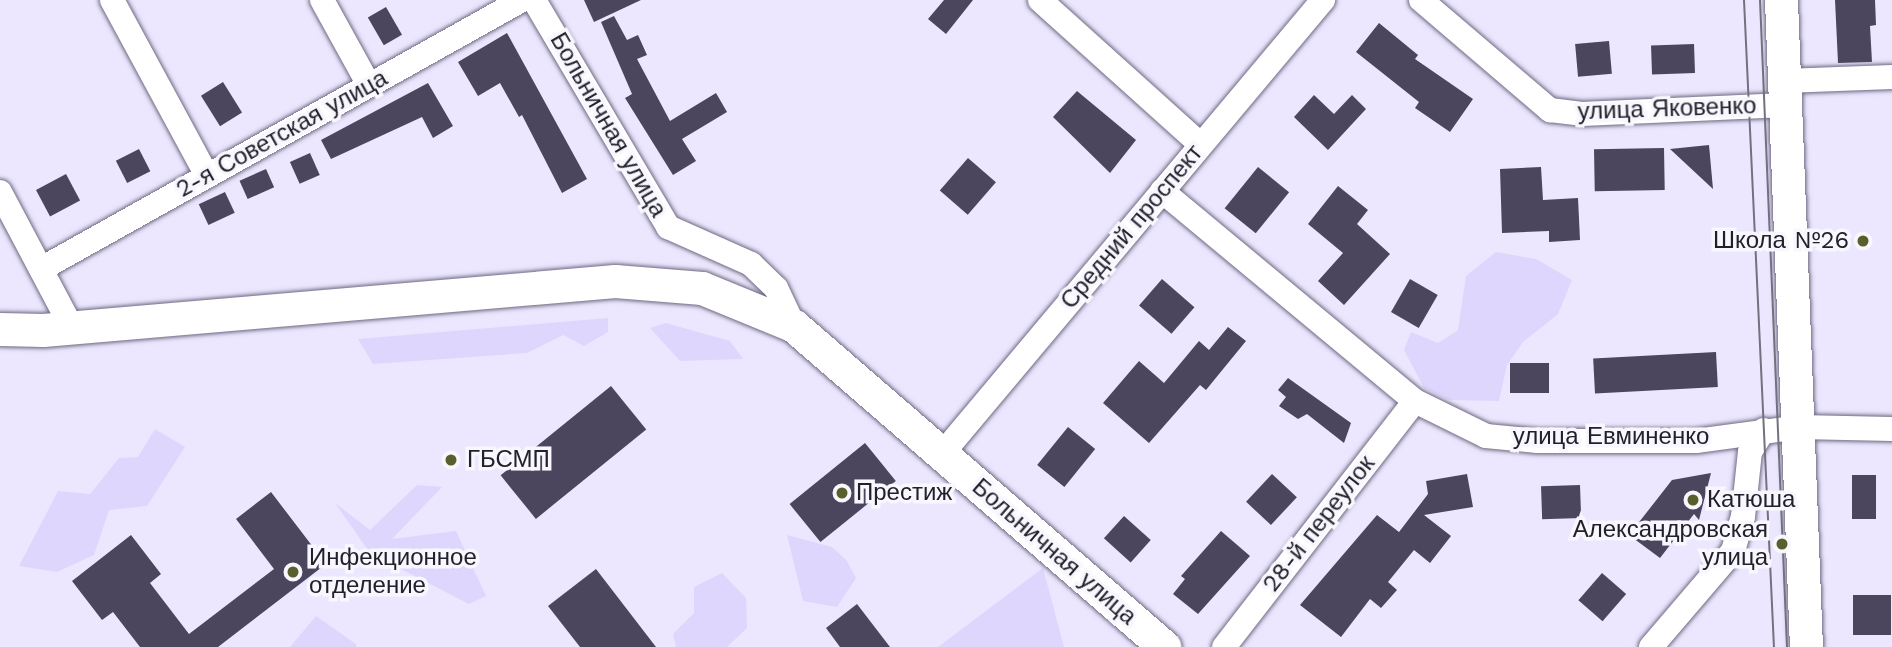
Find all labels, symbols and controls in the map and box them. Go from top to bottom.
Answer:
street label: Больничная улица [544,28,672,222]
street label: 2-я Советская улица [171,64,393,204]
street label: улица Яковенко [1577,91,1757,127]
street label: Средний проспект [1055,139,1209,315]
place label: Школа №26 [1713,227,1849,255]
marker: Школа №26 [1855,233,1871,249]
street label: улица Евминенко [1513,423,1709,451]
place label: ГБСМП [467,446,550,474]
marker: ГБСМП [441,450,461,470]
street label: 28-й переулок [1257,450,1381,598]
street label: Больничная улица [966,473,1142,631]
place label: Престиж [856,479,952,507]
marker: Престиж [834,485,850,501]
place label: Катюша [1707,486,1795,514]
marker: Катюша [1685,492,1701,508]
place label: Александровская улица [1573,516,1768,572]
marker: Александровская улица [1774,536,1790,552]
place label: Инфекционное отделение [309,544,477,600]
marker: Инфекционное отделение [283,562,303,582]

